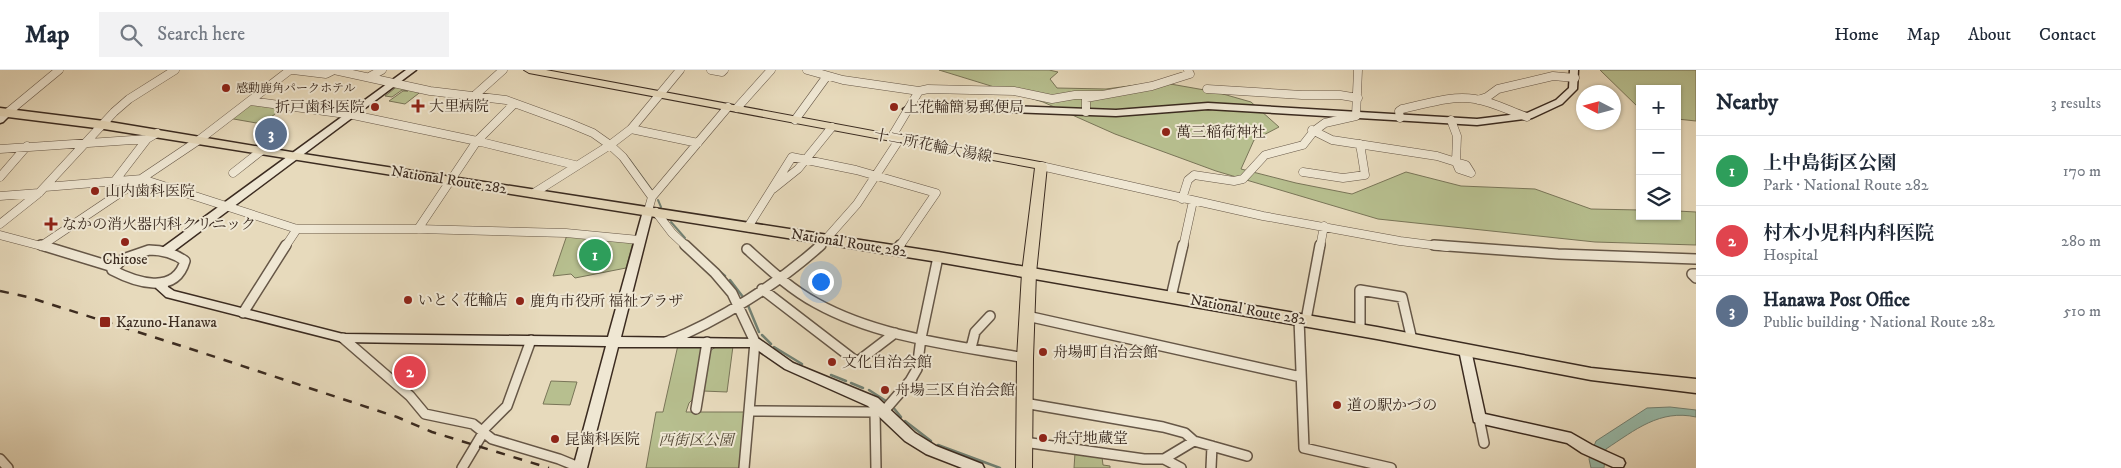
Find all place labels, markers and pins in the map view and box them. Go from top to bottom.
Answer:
place label: 感動鹿角パークホテル [236,81,355,96]
marker: 感動鹿角パークホテル [220,82,232,94]
place label: 大里病院 [429,97,489,116]
place label: 折戸歯科医院 [275,98,365,117]
place label: 上花輪簡易郵便局 [904,98,1024,117]
marker: 大里病院 [411,99,425,113]
marker: 折戸歯科医院 [369,101,381,113]
marker: 上花輪簡易郵便局 [888,101,900,113]
pin: 3 [255,115,287,153]
place label: 萬三稲荷神社 [1176,123,1266,142]
marker: 萬三稲荷神社 [1160,126,1172,138]
place label: 山内歯科医院 [105,182,195,201]
marker: 山内歯科医院 [89,185,101,197]
place label: なかの消火器内科クリニック [62,215,256,234]
marker: なかの消火器内科クリニック [44,217,58,231]
marker: Chitose [119,236,131,248]
pin: 1 [579,236,611,274]
place label: Chitose [103,250,147,269]
place label: いとく花輪店 [418,291,508,310]
place label: 鹿角市役所 福祉プラザ [530,292,683,311]
marker: いとく花輪店 [402,294,414,306]
marker: 鹿角市役所 福祉プラザ [514,295,526,307]
place label: Kazuno-Hanawa [116,313,218,332]
marker: Kazuno-Hanawa [98,315,112,329]
place label: 舟場町自治会館 [1053,343,1158,362]
marker: 舟場町自治会館 [1037,346,1049,358]
pin: 2 [394,353,426,391]
place label: 文化自治会館 [842,353,932,372]
marker: 文化自治会館 [826,356,838,368]
place label: 舟場三区自治会館 [895,381,1015,400]
marker: 舟場三区自治会館 [879,384,891,396]
place label: 道の駅かづの [1347,396,1437,415]
marker: 道の駅かづの [1331,399,1343,411]
place label: 舟守地蔵堂 [1053,429,1128,448]
place label: 昆歯科医院 [565,430,640,449]
marker: 舟守地蔵堂 [1037,432,1049,444]
marker: 昆歯科医院 [549,433,561,445]

